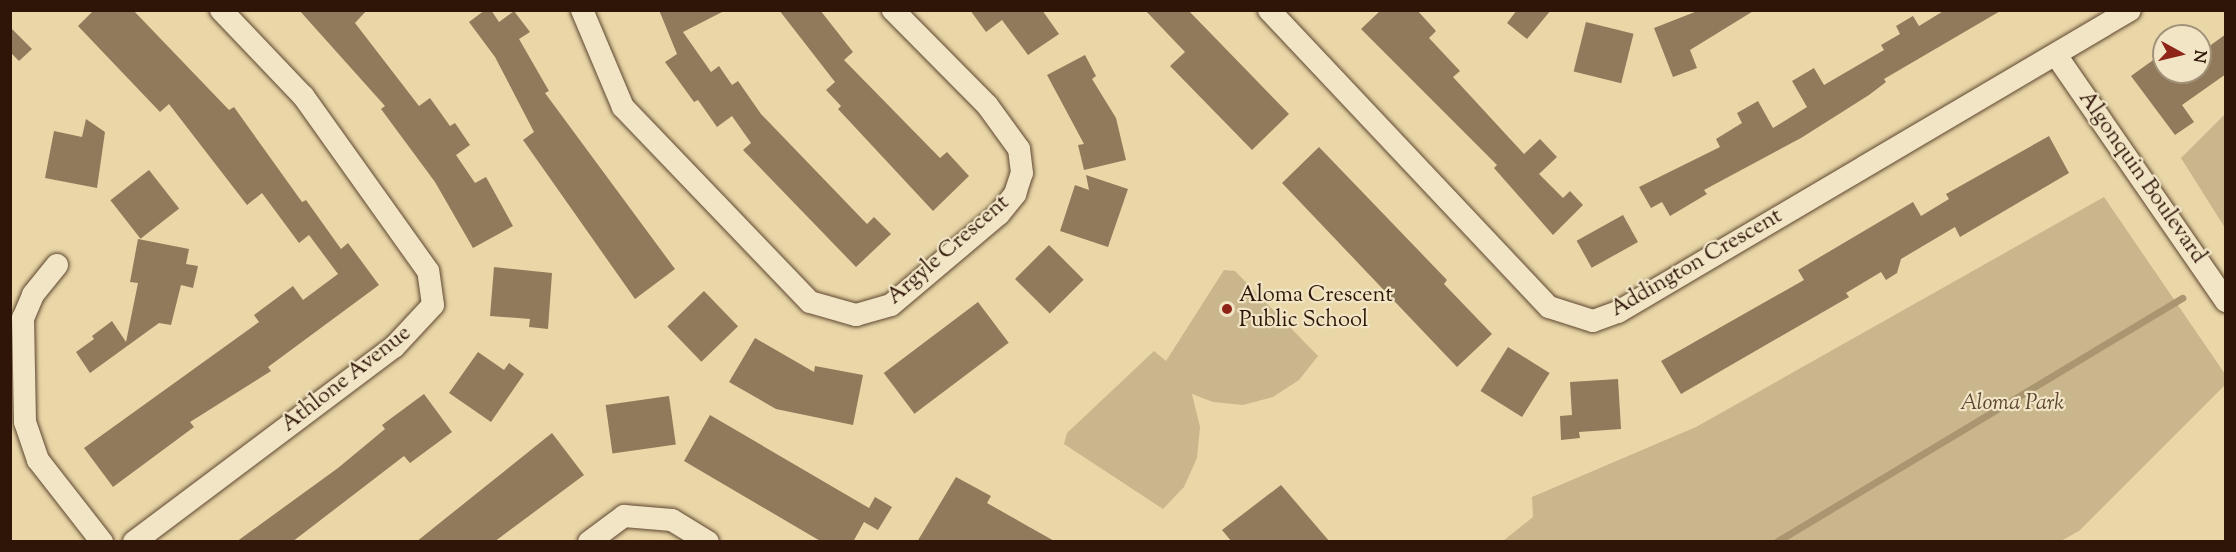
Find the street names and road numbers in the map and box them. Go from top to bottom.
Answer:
street label: Algonquin Boulevard [2072,87,2210,269]
street label: Argyle Crescent [883,191,1015,311]
street label: Addington Crescent [1607,204,1787,324]
street label: Athlone Avenue [277,321,417,439]

